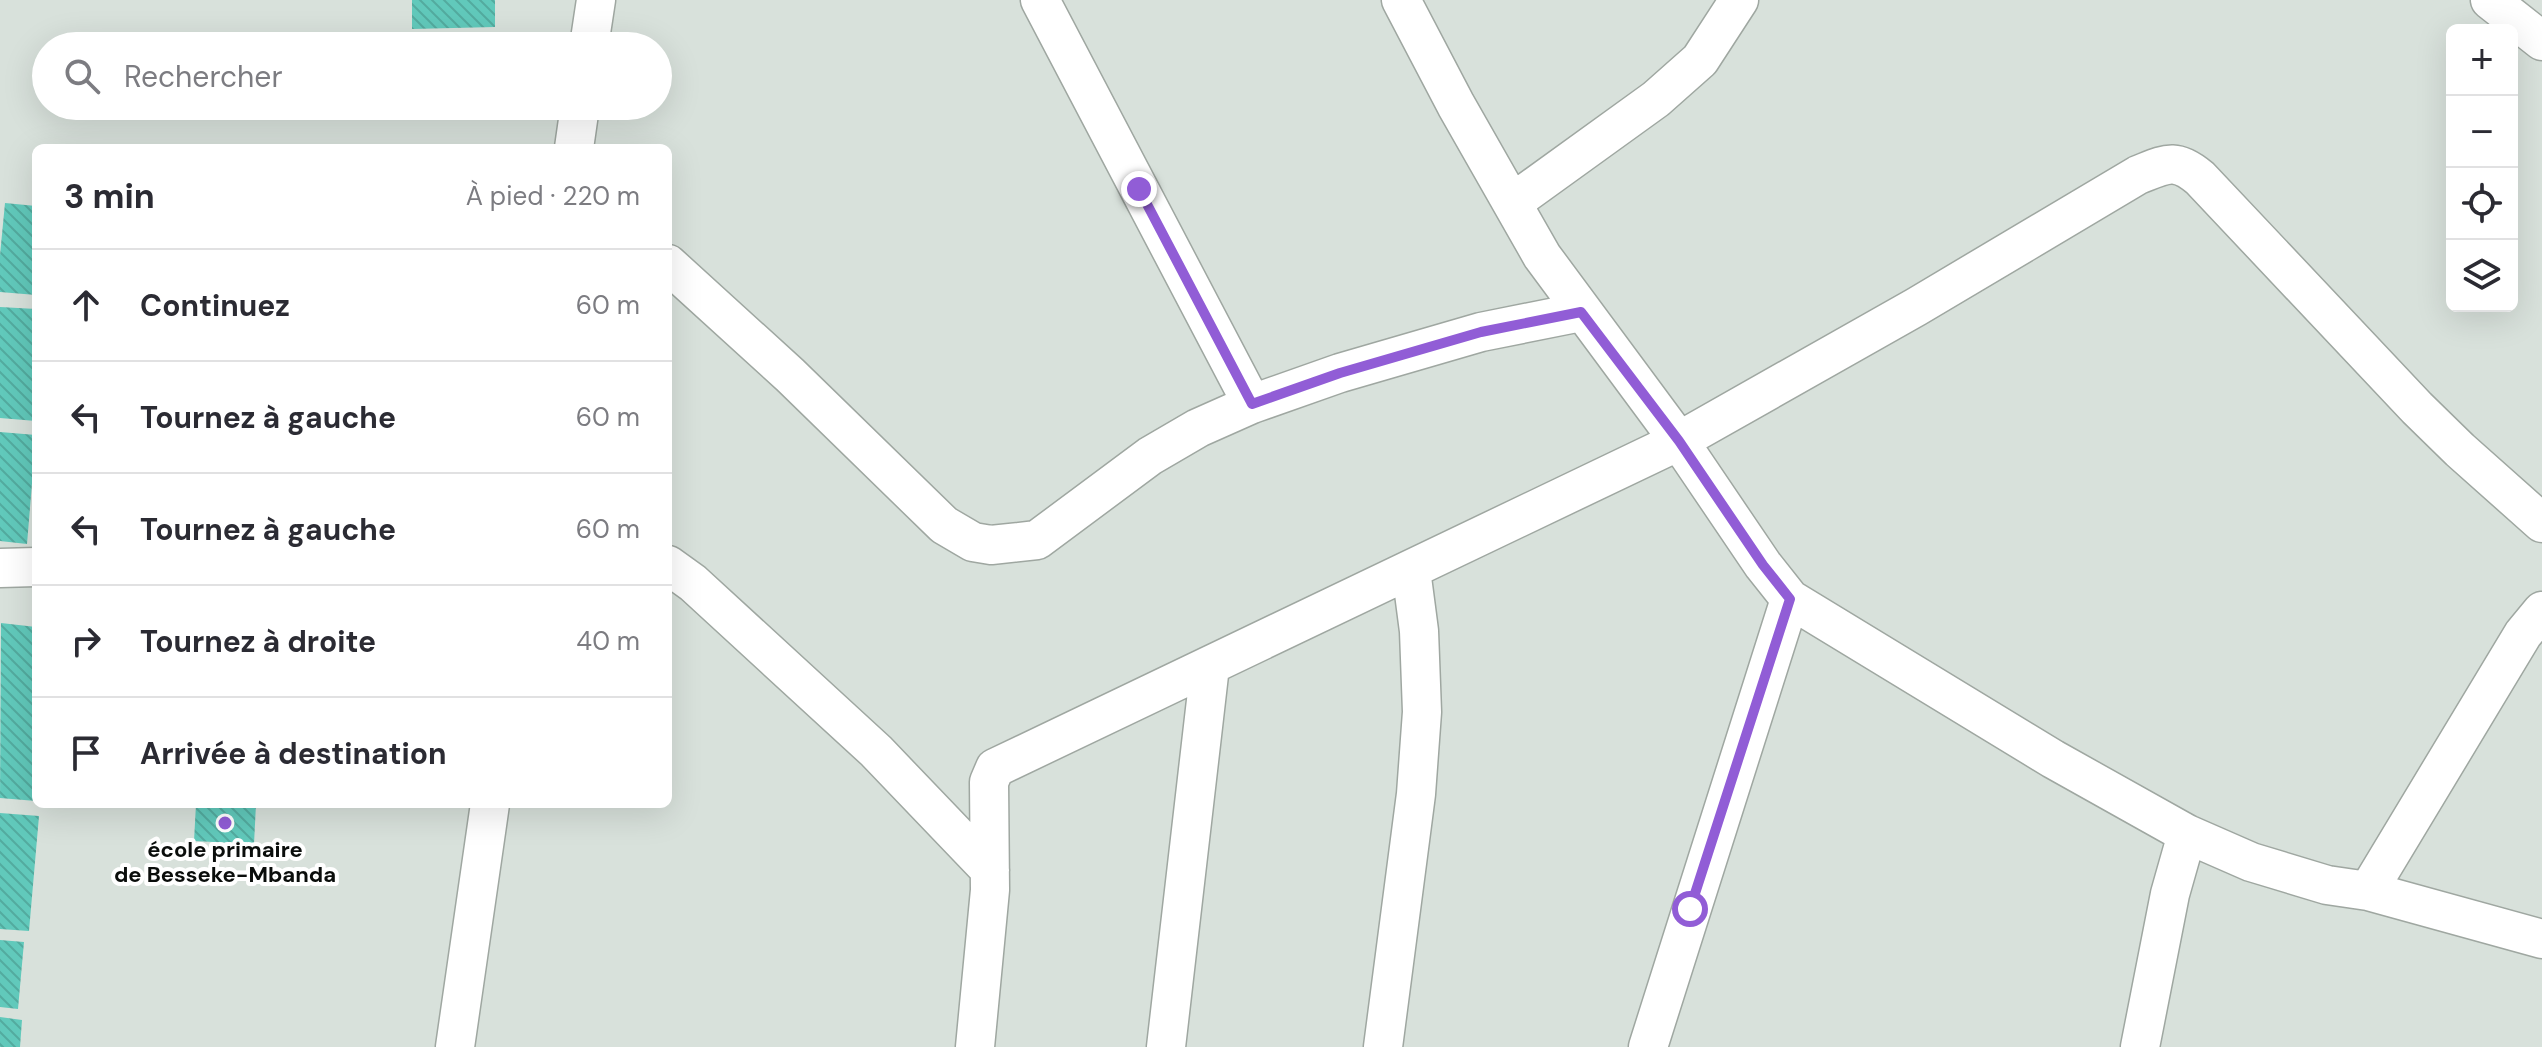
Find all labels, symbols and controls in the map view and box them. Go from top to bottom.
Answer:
map controls [2446,24,2518,312]
button: + [2446,24,2518,96]
search box [32,32,672,120]
icon: search [60,54,104,98]
text: Rechercher [124,57,283,96]
button: − [2446,96,2518,168]
button: locate [2446,168,2518,240]
route end [1121,171,1157,207]
text: 3 min [64,174,155,219]
text: À pied · 220 m [466,179,640,213]
button: layers [2446,240,2518,312]
icon: ahead [64,283,108,327]
text: Continuez [140,286,290,325]
text: 60 m [576,288,640,322]
icon: left [64,395,108,439]
text: Tournez à gauche [140,398,396,437]
text: 60 m [576,400,640,434]
icon: left [64,507,108,551]
text: Tournez à gauche [140,510,396,549]
text: 60 m [576,512,640,546]
icon: right [64,619,108,663]
text: Tournez à droite [140,622,376,661]
text: 40 m [576,624,640,658]
icon: arrive [64,731,108,775]
text: Arrivée à destination [140,734,446,773]
marker: école primaire de Besseke-Mbanda [216,814,234,832]
place label: école primaire de Besseke-Mbanda [114,835,336,889]
route start [1672,891,1708,927]

